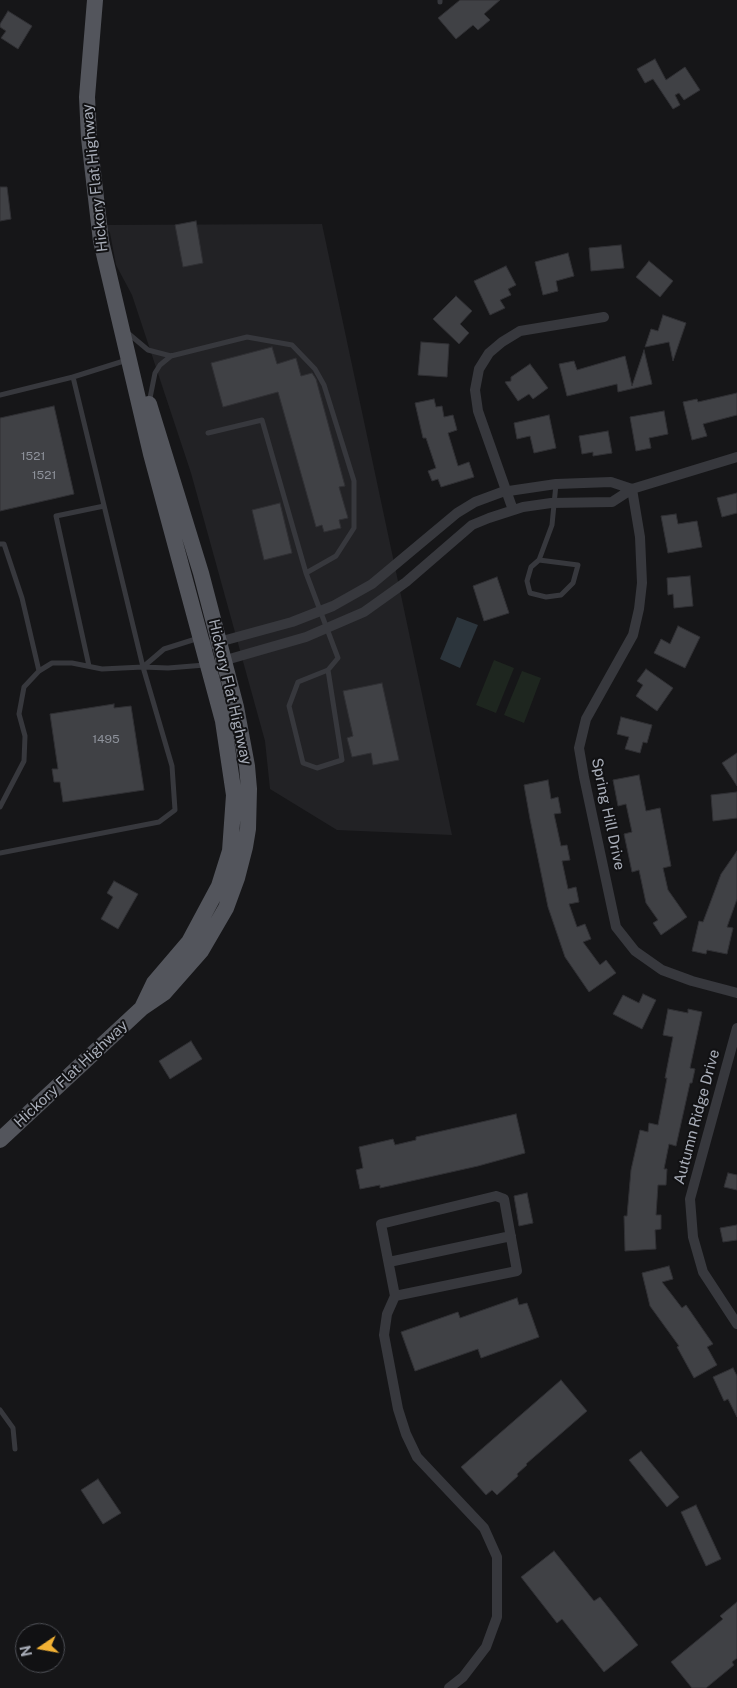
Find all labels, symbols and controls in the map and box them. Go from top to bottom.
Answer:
street label: Hickory Flat Highway [78,103,112,253]
house number: 1521 [21,449,45,463]
house number: 1521 [32,468,56,482]
street label: Hickory Flat Highway [204,617,256,767]
house number: 1495 [92,732,120,746]
street label: Spring Hill Drive [587,756,629,872]
street label: Hickory Flat Highway [10,1017,132,1131]
street label: Autumn Ridge Drive [670,1048,724,1186]
north arrow [15,1623,65,1673]
text: N [17,1644,35,1658]

